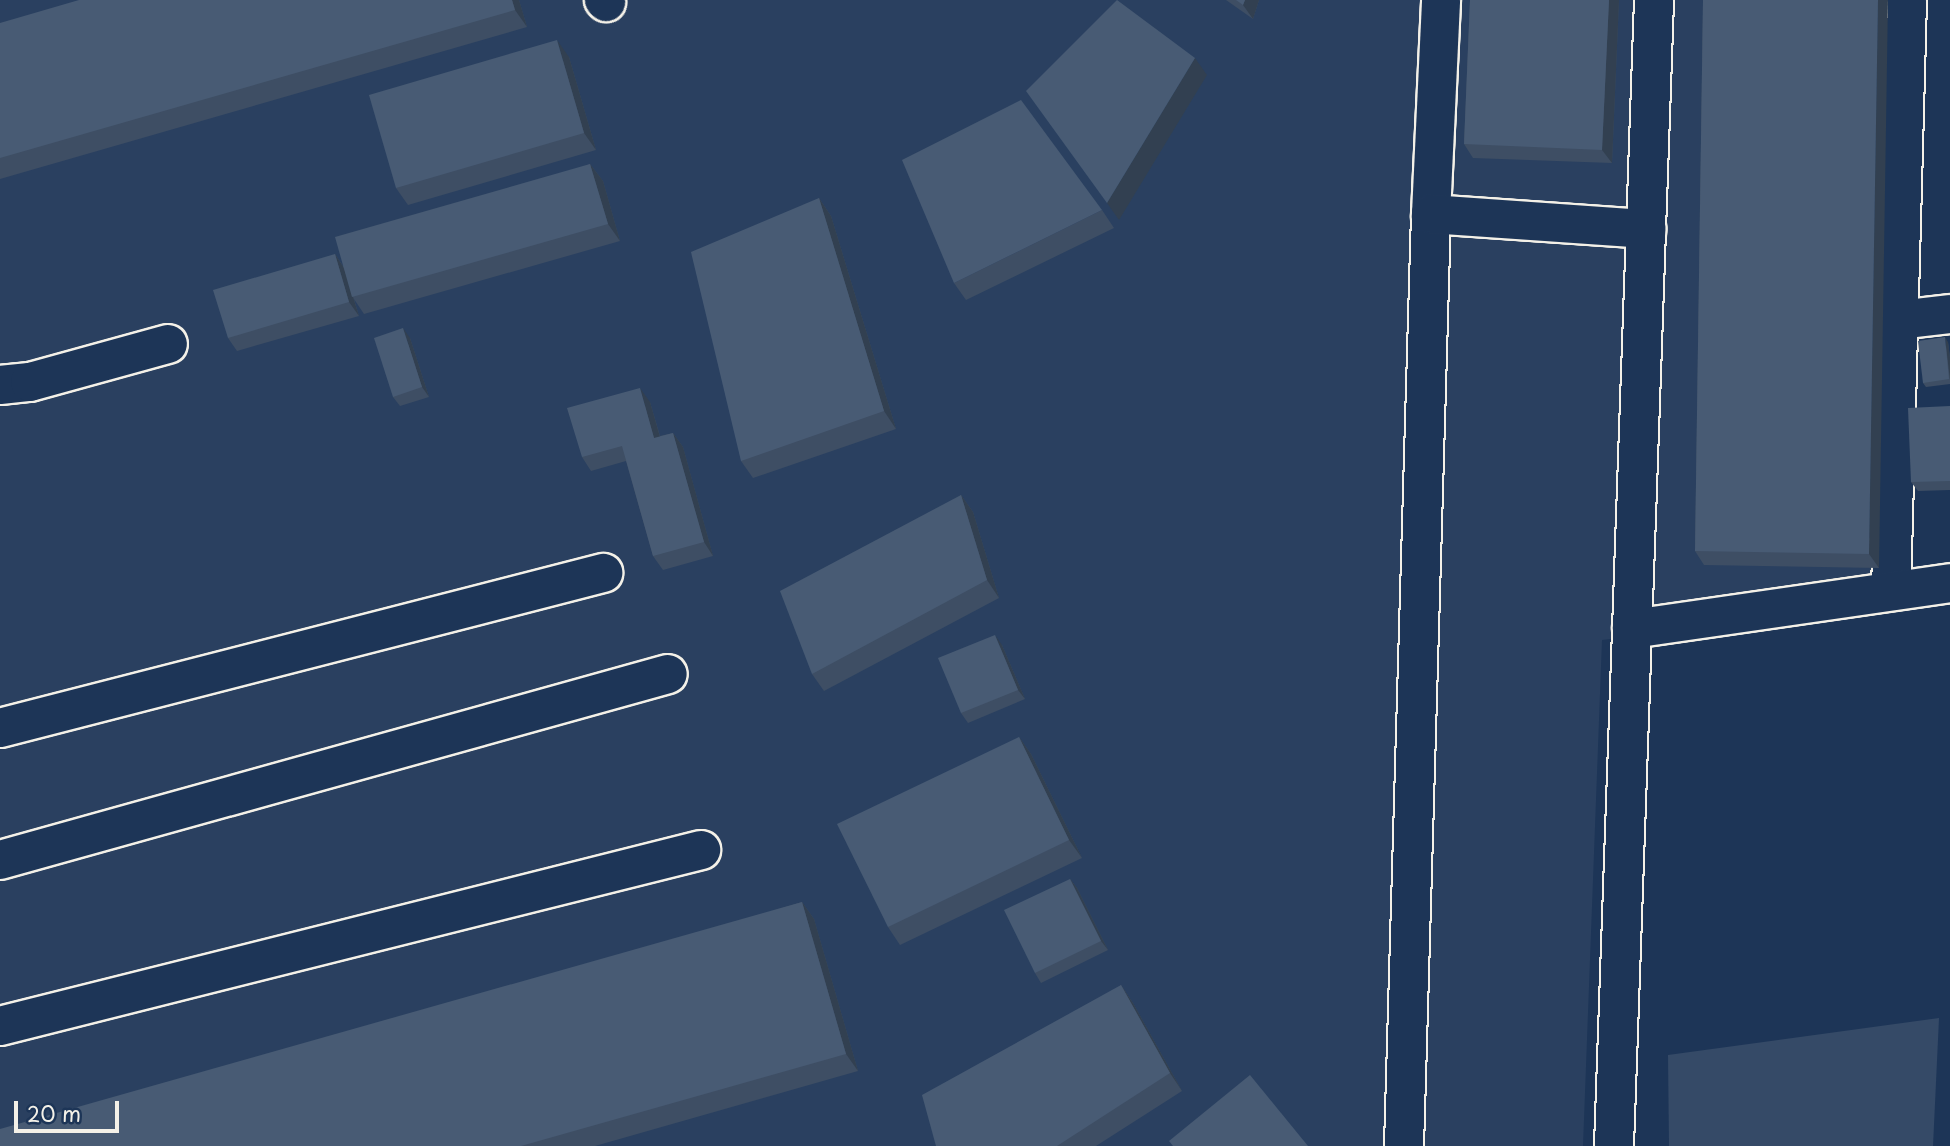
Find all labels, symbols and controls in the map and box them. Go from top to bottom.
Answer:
scale bar [18,1086,122,1130]
text: 20 m [27,1097,81,1129]

